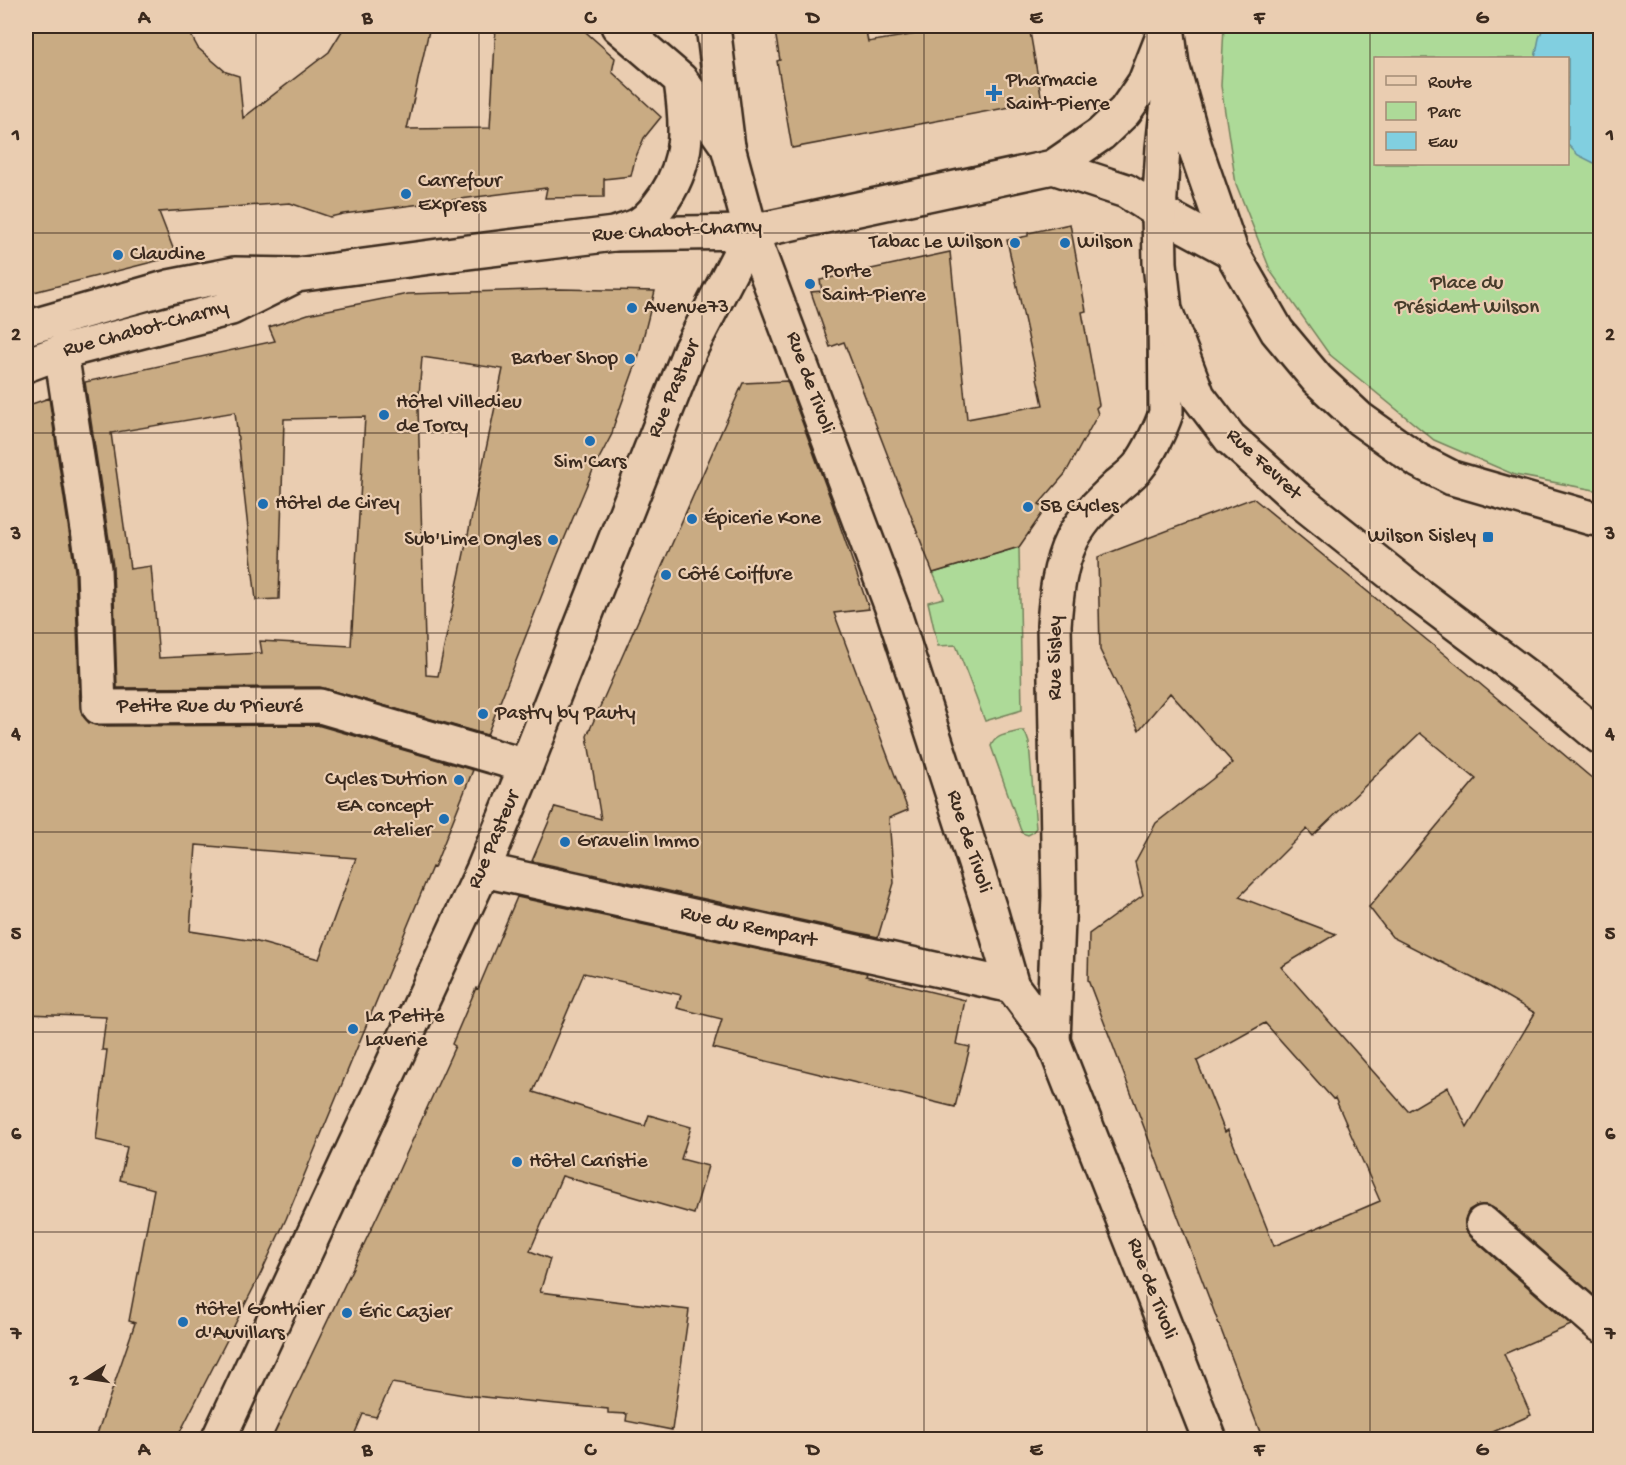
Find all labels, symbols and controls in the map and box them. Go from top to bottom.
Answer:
text: A [137,8,152,31]
text: B [361,8,373,31]
text: C [584,8,598,31]
text: D [804,8,820,31]
text: E [1030,8,1044,31]
text: F [1253,8,1266,31]
text: G [1476,8,1490,31]
legend [1374,57,1569,165]
place label: Pharmacie Saint-Pierre [1005,69,1111,118]
text: Route [1428,73,1473,94]
marker: Pharmacie Saint-Pierre [987,86,1001,100]
text: Parc [1427,103,1461,124]
text: 1 [11,125,20,148]
text: 1 [1605,125,1614,148]
text: Eau [1428,133,1458,154]
place label: Carrefour Express [418,170,503,219]
marker: Carrefour Express [399,187,413,201]
street label: Rue Chabot-Charny [591,215,763,249]
place label: Tabac Le Wilson [868,231,1003,256]
place label: Wilson [1077,231,1133,256]
marker: Tabac Le Wilson [1008,236,1022,250]
marker: Wilson [1058,236,1072,250]
place label: Claudine [130,243,206,268]
marker: Claudine [111,248,125,262]
place label: Porte Saint-Pierre [821,260,927,309]
park label: Place du Président Wilson [1394,272,1539,321]
marker: Porte Saint-Pierre [803,277,817,291]
street label: Rue Chabot-Charny [61,296,231,364]
place label: Avenue73 [644,296,729,321]
marker: Avenue73 [625,301,639,315]
text: 2 [11,325,21,348]
text: 2 [1605,325,1615,348]
street label: Rue de Tivoli [779,329,839,437]
street label: Rue Pasteur [643,335,708,442]
place label: Barber Shop [511,347,619,372]
marker: Barber Shop [623,352,637,366]
place label: Hôtel Villedieu de Torcy [396,391,522,440]
marker: Hôtel Villedieu de Torcy [377,408,391,422]
street label: Rue Fevret [1220,424,1308,508]
marker: Sim'Cars [583,434,597,448]
place label: Sim'Cars [554,451,628,476]
place label: Hôtel de Cirey [275,492,400,517]
place label: 5B Cycles [1040,495,1120,520]
marker: Hôtel de Cirey [256,497,270,511]
marker: 5B Cycles [1021,500,1035,514]
place label: Épicerie Kone [704,507,822,532]
marker: Épicerie Kone [685,512,699,526]
text: 3 [10,524,21,547]
text: 3 [1604,524,1615,547]
place label: Wilson Sisley [1368,525,1476,550]
place label: Sub'Lime Ongles [404,528,542,553]
marker: Wilson Sisley [1481,530,1495,544]
marker: Sub'Lime Ongles [546,533,560,547]
place label: Côté Coiffure [678,563,794,588]
marker: Côté Coiffure [659,568,673,582]
street label: Rue Sisley [1044,616,1069,700]
street label: Petite Rue du Prieuré [116,695,304,720]
place label: Pastry by Pauty [494,702,636,727]
marker: Pastry by Pauty [476,707,490,721]
text: 4 [10,724,21,747]
text: 4 [1604,724,1615,747]
place label: Cycles Dutrion [325,768,447,793]
marker: Cycles Dutrion [452,773,466,787]
street label: Rue Pasteur [463,786,528,893]
street label: Rue de Tivoli [940,787,996,897]
place label: EA concept atelier [337,795,434,844]
marker: EA concept atelier [437,812,451,826]
place label: Gravelin Immo [577,830,699,855]
marker: Gravelin Immo [558,835,572,849]
street label: Rue du Rempart [678,901,821,955]
text: 5 [11,924,22,947]
text: 5 [1605,924,1616,947]
place label: La Petite Laverie [365,1005,445,1054]
marker: La Petite Laverie [346,1022,360,1036]
text: 6 [11,1124,22,1147]
text: 6 [1605,1124,1616,1147]
place label: Hôtel Caristie [529,1150,649,1175]
marker: Hôtel Caristie [510,1155,524,1169]
street label: Rue de Tivoli [1120,1235,1182,1343]
place label: Hôtel Gonthier d'Auvillars [195,1298,325,1347]
place label: Éric Cazier [359,1301,453,1326]
marker: Éric Cazier [340,1306,354,1320]
marker: Hôtel Gonthier d'Auvillars [176,1315,190,1329]
text: 7 [10,1324,23,1347]
text: 7 [1604,1324,1617,1347]
north arrow [57,1348,117,1408]
text: N [65,1373,86,1387]
text: A [137,1440,152,1463]
text: B [361,1440,373,1463]
text: C [584,1440,598,1463]
text: D [804,1440,820,1463]
text: E [1030,1440,1044,1463]
text: F [1253,1440,1266,1463]
text: G [1476,1440,1490,1463]

